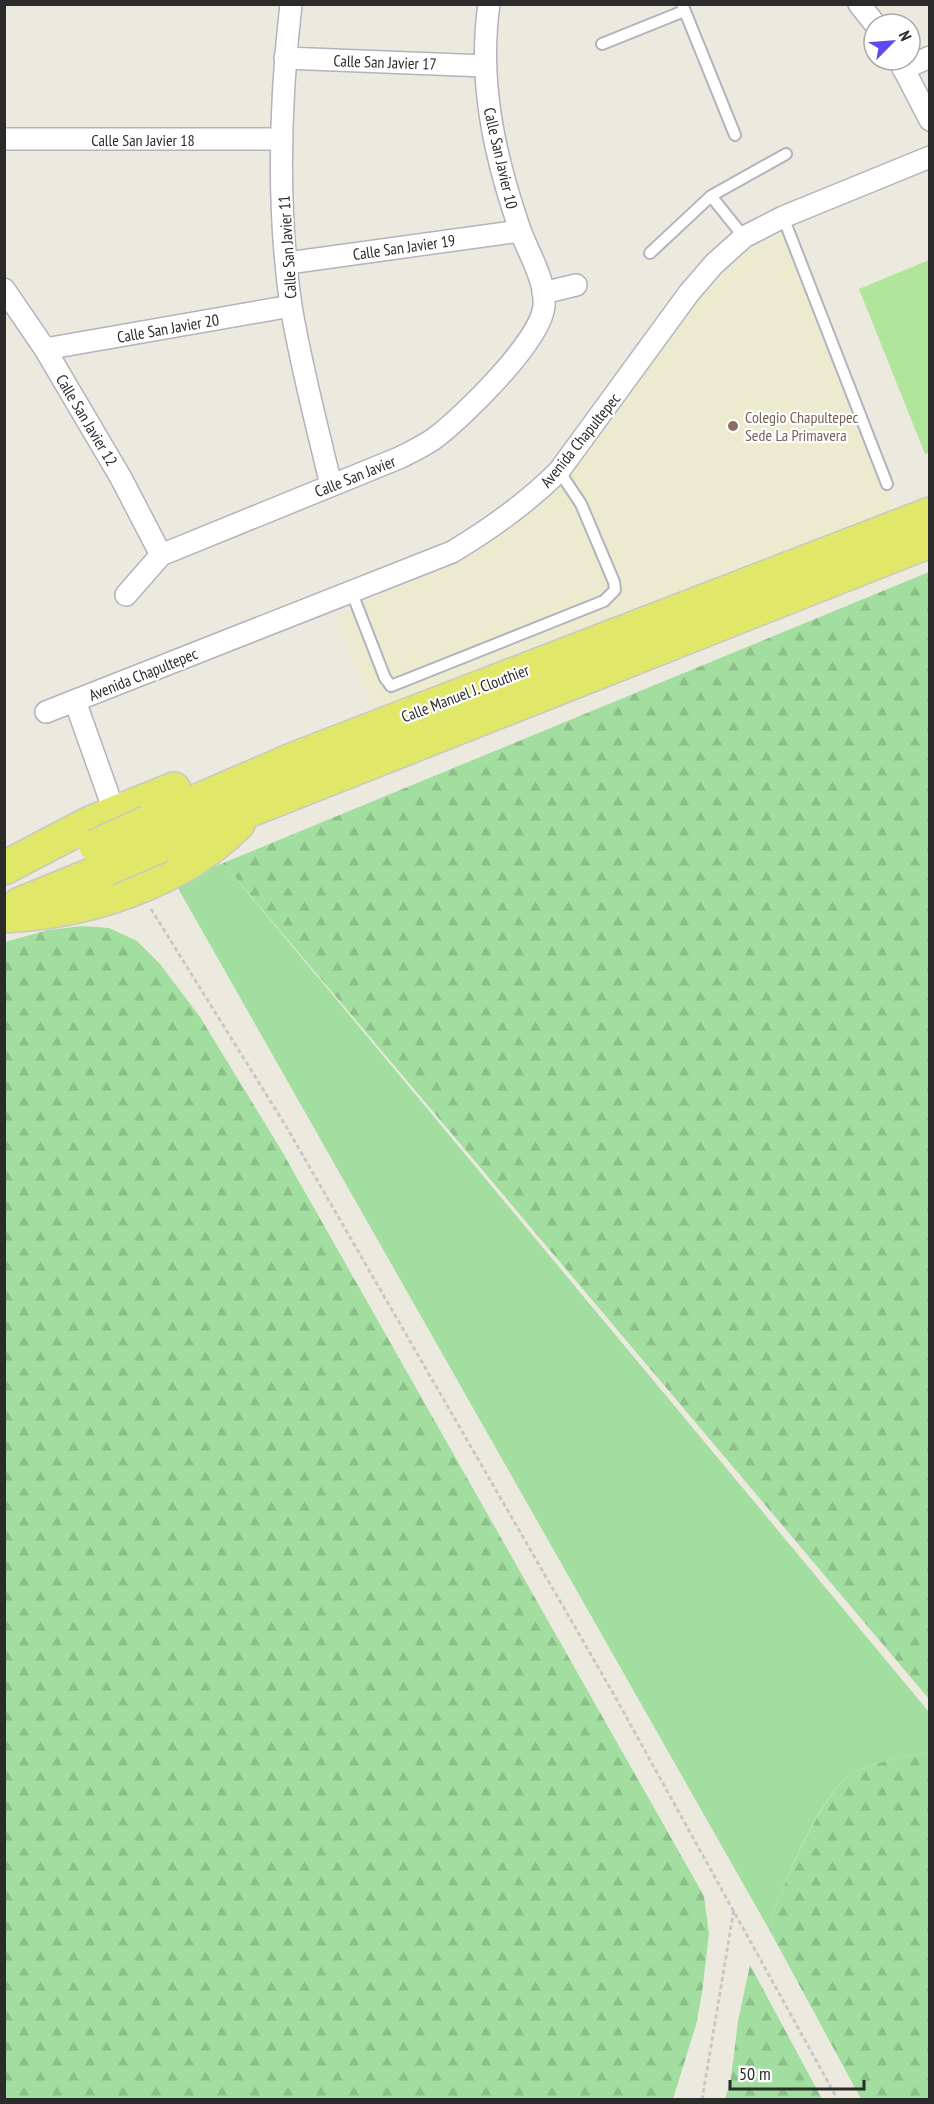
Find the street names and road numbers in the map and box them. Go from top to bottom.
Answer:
street label: Calle San Javier 17 [333,50,437,74]
street label: Calle San Javier 10 [480,105,522,211]
street label: Calle San Javier 18 [91,130,195,150]
street label: Calle San Javier 11 [273,195,301,299]
street label: Calle San Javier 19 [351,230,457,264]
street label: Calle San Javier 20 [115,309,221,347]
street label: Calle San Javier 12 [52,371,122,469]
street label: Avenida Chapultepec [536,389,624,491]
street label: Calle San Javier [312,450,399,501]
street label: Avenida Chapultepec [86,643,201,705]
street label: Calle Manuel J. Clouthier [398,659,532,727]

